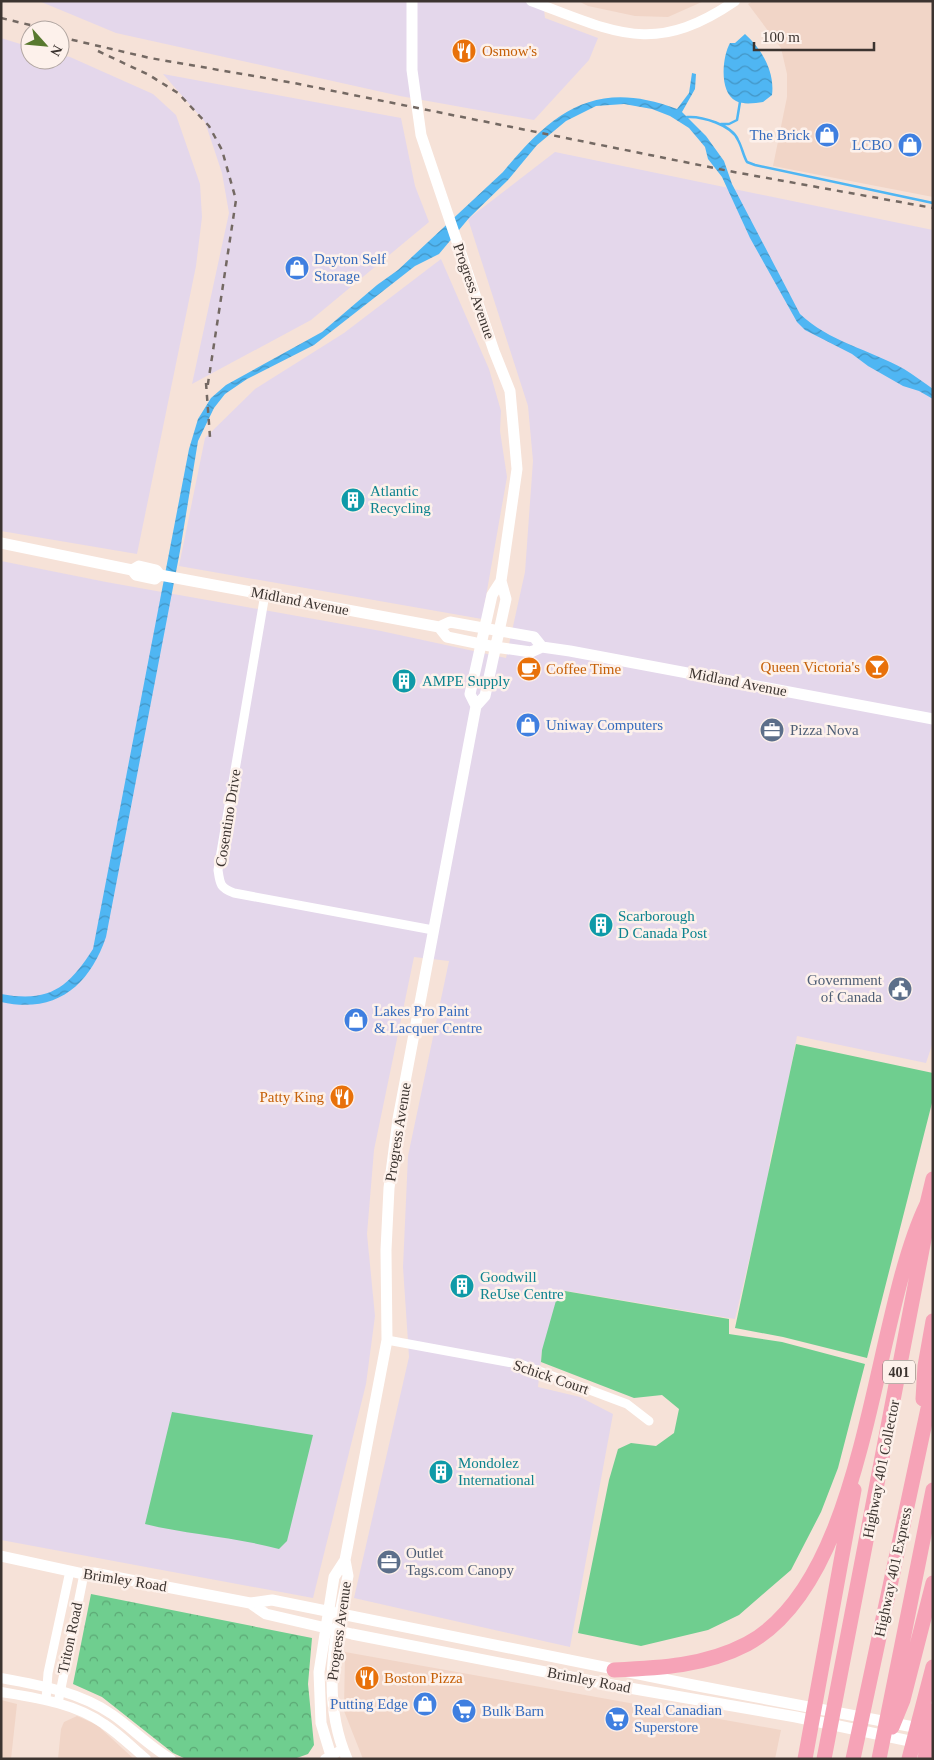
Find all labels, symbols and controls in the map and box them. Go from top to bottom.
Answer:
north arrow [20,20,70,70]
scale bar [754,20,874,52]
text: 100 m [762,29,800,45]
restaurant icon: Osmow's [451,38,477,64]
text: N [47,43,65,59]
place label: Osmow's [482,43,537,59]
shop icon: The Brick [814,122,840,148]
place label: The Brick [750,127,810,143]
shop icon: LCBO [897,132,923,158]
place label: LCBO [852,137,892,153]
street label: Progress Avenue [450,241,498,341]
place label: Dayton Self Storage [314,251,386,284]
shop icon: Dayton Self Storage [284,255,310,281]
place label: Atlantic Recycling [370,483,431,516]
building icon: Atlantic Recycling [340,487,366,513]
street label: Midland Avenue [250,584,351,618]
bar icon: Queen Victoria's [864,654,890,680]
cafe icon: Coffee Time [516,656,542,682]
place label: Queen Victoria's [761,659,860,675]
place label: Coffee Time [546,661,621,677]
street label: Midland Avenue [688,665,789,699]
building icon: AMPE Supply [391,668,417,694]
place label: AMPE Supply [422,673,510,689]
shop icon: Uniway Computers [515,712,541,738]
place label: Uniway Computers [546,717,663,733]
office icon: Pizza Nova [759,717,785,743]
place label: Pizza Nova [790,722,859,738]
street label: Cosentino Drive [212,768,244,868]
place label: Scarborough D Canada Post [618,908,708,941]
building icon: Scarborough D Canada Post [588,912,614,938]
place label: Government of Canada [807,972,883,1005]
public building icon: Government of Canada [887,976,913,1002]
place label: Lakes Pro Paint & Lacquer Centre [374,1003,483,1036]
shop icon: Lakes Pro Paint & Lacquer Centre [343,1007,369,1033]
street label: Progress Avenue [382,1081,414,1183]
restaurant icon: Patty King [329,1084,355,1110]
place label: Patty King [259,1089,324,1105]
place label: Goodwill ReUse Centre [480,1269,564,1302]
building icon: Goodwill ReUse Centre [449,1273,475,1299]
street label: Schick Court [511,1357,592,1398]
road number: 401 [883,1360,915,1384]
street label: Highway 401 Collector [860,1398,902,1540]
place label: Mondolez International [458,1455,535,1488]
building icon: Mondolez International [428,1459,454,1485]
street label: Highway 401 Express [871,1505,915,1638]
place label: Outlet Tags.com Canopy [406,1545,515,1578]
office icon: Outlet Tags.com Canopy [376,1549,402,1575]
street label: Brimley Road [82,1565,169,1595]
street label: Progress Avenue [324,1580,354,1682]
street label: Triton Road [55,1600,85,1675]
street label: Brimley Road [546,1664,633,1696]
restaurant icon: Boston Pizza [354,1665,380,1691]
place label: Boston Pizza [384,1670,463,1686]
shop icon: Putting Edge [412,1691,438,1717]
place label: Putting Edge [330,1696,408,1712]
supermarket icon: Bulk Barn [451,1698,477,1724]
place label: Real Canadian Superstore [634,1702,722,1735]
place label: Bulk Barn [482,1703,545,1719]
supermarket icon: Real Canadian Superstore [604,1706,630,1732]

